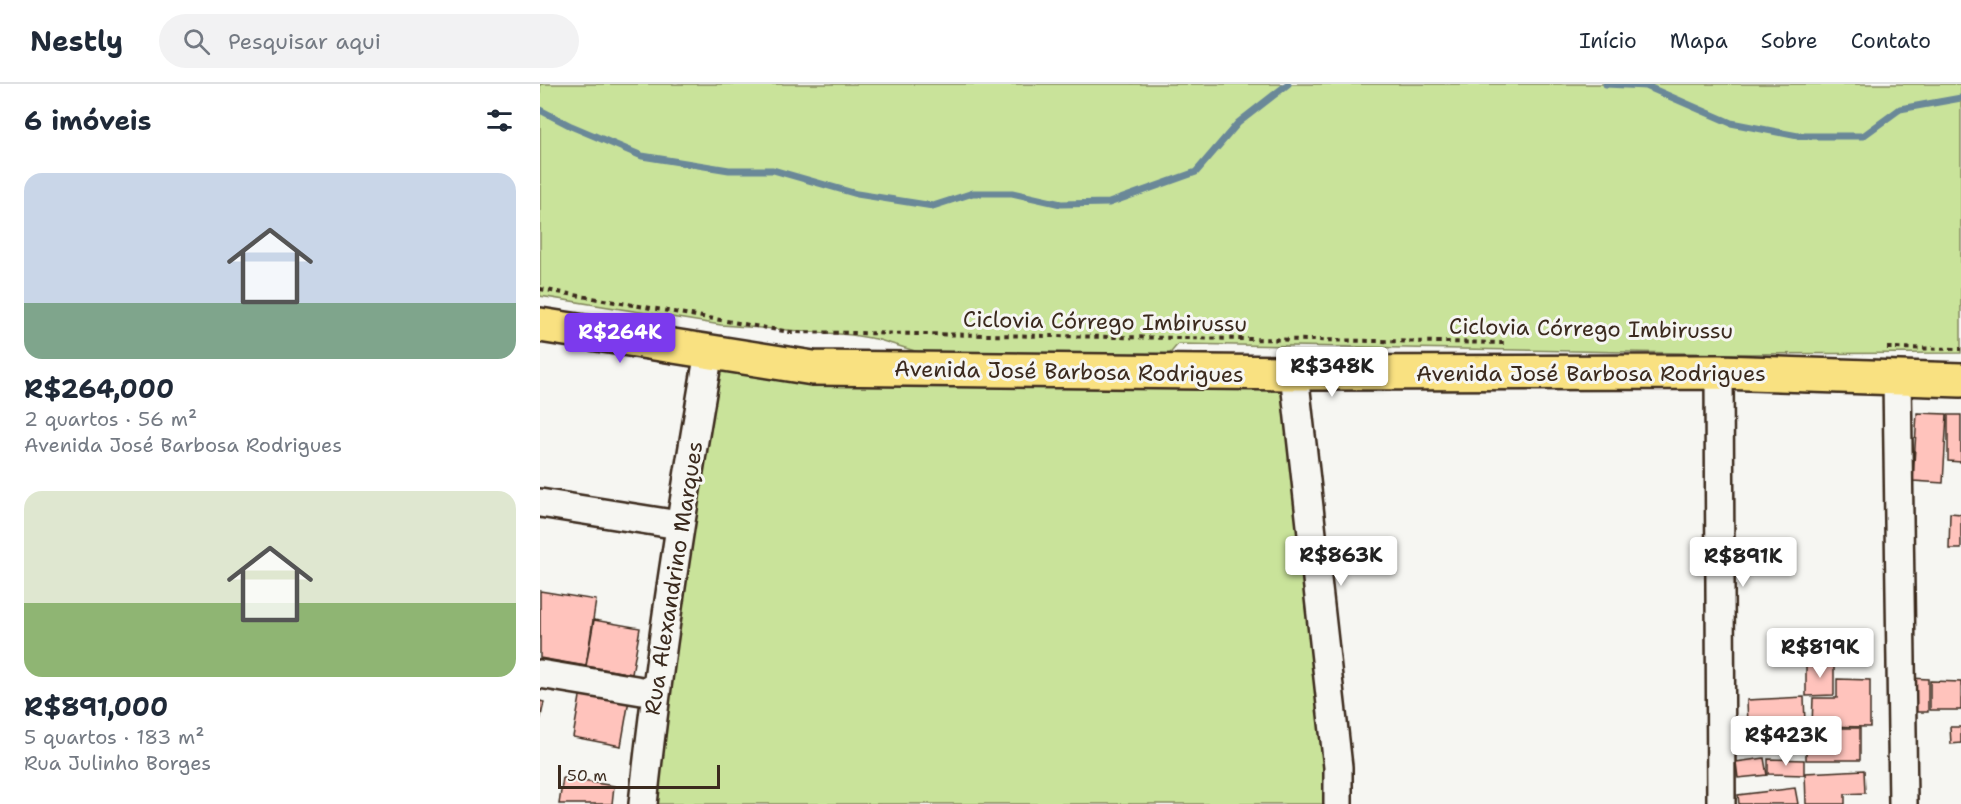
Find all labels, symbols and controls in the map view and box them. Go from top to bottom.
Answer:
search box [159,14,579,68]
text: Nestly [30,22,123,60]
icon: search [180,25,213,58]
text: Pesquisar aqui [228,27,381,56]
text: Início [1579,27,1637,55]
text: Mapa [1670,27,1728,55]
text: Sobre [1761,27,1818,55]
text: Contato [1851,27,1931,55]
text: 6 imóveis [24,103,151,138]
icon: filters [483,104,516,137]
icon: home [216,212,324,320]
street label: Ciclovia Córrego Imbirussu [963,305,1247,338]
street label: Ciclovia Córrego Imbirussu [1449,312,1733,345]
pin: R$264K [571,313,669,364]
text: R$264K [578,319,662,345]
pin: R$348K [1283,347,1381,398]
text: R$348K [1290,353,1374,379]
street label: Avenida José Barbosa Rodrigues [894,354,1244,389]
street label: Avenida José Barbosa Rodrigues [1416,359,1766,388]
text: R$264,000 [24,371,174,406]
text: 2 quartos · 56 m² [24,406,197,432]
text: Avenida José Barbosa Rodrigues [24,432,342,458]
street label: Rua Alexandrino Marques [638,439,709,717]
icon: home [216,530,324,638]
pin: R$863K [1292,536,1390,587]
pin: R$891K [1694,537,1792,588]
text: R$863K [1299,542,1383,568]
text: R$891K [1704,543,1782,569]
pin: R$819K [1771,628,1869,679]
text: R$819K [1781,634,1859,660]
text: R$891,000 [24,689,168,724]
pin: R$423K [1737,716,1835,767]
text: R$423K [1745,722,1827,748]
text: 5 quartos · 183 m² [24,724,204,750]
text: Rua Julinho Borges [24,750,211,776]
scale bar [558,762,720,790]
text: 50 m [567,765,607,786]

